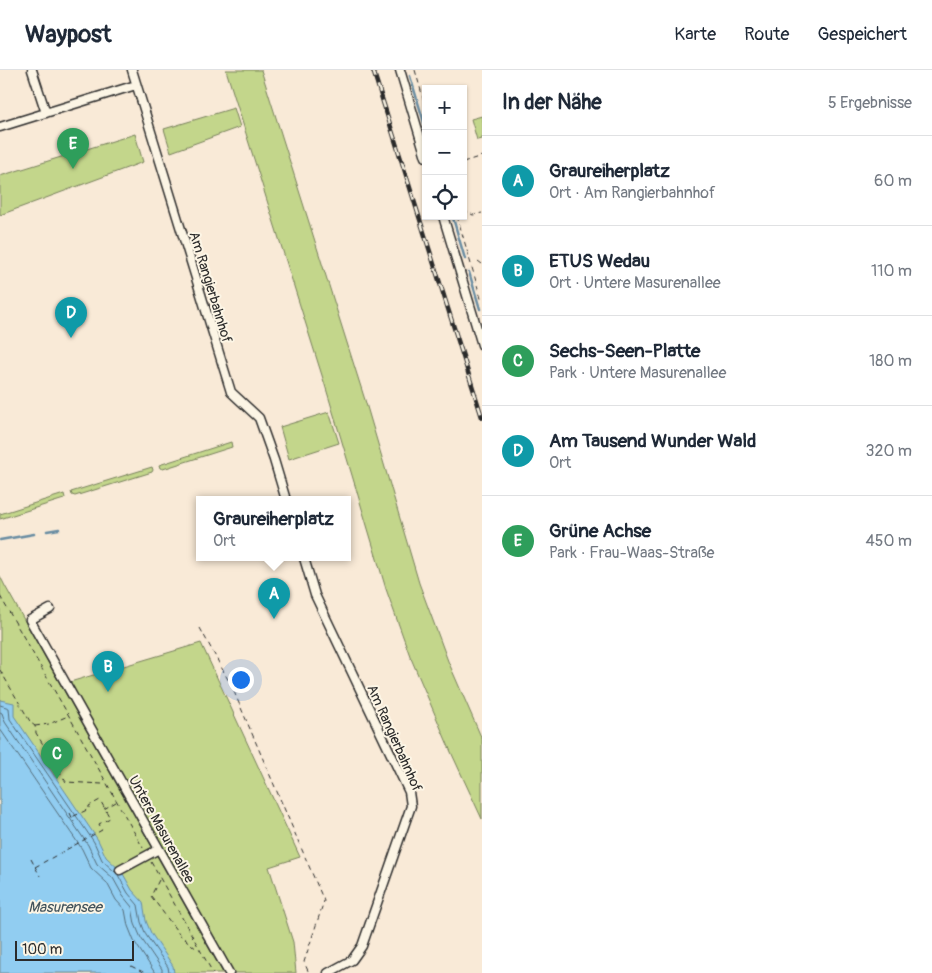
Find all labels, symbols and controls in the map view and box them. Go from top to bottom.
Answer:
text: Waypost [25,20,112,49]
text: Karte [674,23,716,46]
text: Route [744,23,789,46]
text: Gespeichert [817,23,907,46]
map controls [422,85,467,220]
button: + [422,85,467,130]
text: In der Nähe [502,89,602,116]
text: 5 Ergebnisse [828,93,912,113]
pin: E [57,128,89,169]
button: − [422,130,467,175]
text: Graureiherplatz [549,159,670,183]
text: A [513,171,523,191]
text: 60 m [874,171,912,191]
button: locate [422,175,467,220]
text: Ort · Am Rangierbahnhof [549,183,715,203]
street label: Am Rangierbahnhof [186,229,236,345]
text: ETUS Wedau [549,249,650,273]
text: B [513,261,523,281]
text: 110 m [871,261,912,281]
text: Ort · Untere Masurenallee [549,273,721,293]
pin: D [55,297,87,338]
text: Sechs-Seen-Platte [549,339,700,363]
text: C [513,351,523,371]
text: 180 m [869,351,912,371]
text: Park · Untere Masurenallee [549,363,726,383]
text: Am Tausend Wunder Wald [549,429,756,453]
text: D [513,441,523,461]
text: 320 m [866,441,912,461]
text: Ort [549,453,571,473]
popup [196,496,351,561]
text: Graureiherplatz [213,507,334,531]
text: Grüne Achse [549,519,651,543]
text: Ort [213,531,235,551]
text: E [514,531,522,551]
text: 450 m [865,531,912,551]
text: Park · Frau-Waas-Straße [549,543,715,563]
pin: A [258,578,290,619]
pin: B [92,651,124,692]
your location [228,667,254,693]
street label: Am Rangierbahnhof [363,682,426,795]
pin: C [41,738,73,779]
street label: Untere Masurenallee [125,773,198,886]
water label: Masurensee [28,898,103,917]
scale bar [15,938,134,961]
text: 100 m [22,941,62,958]

